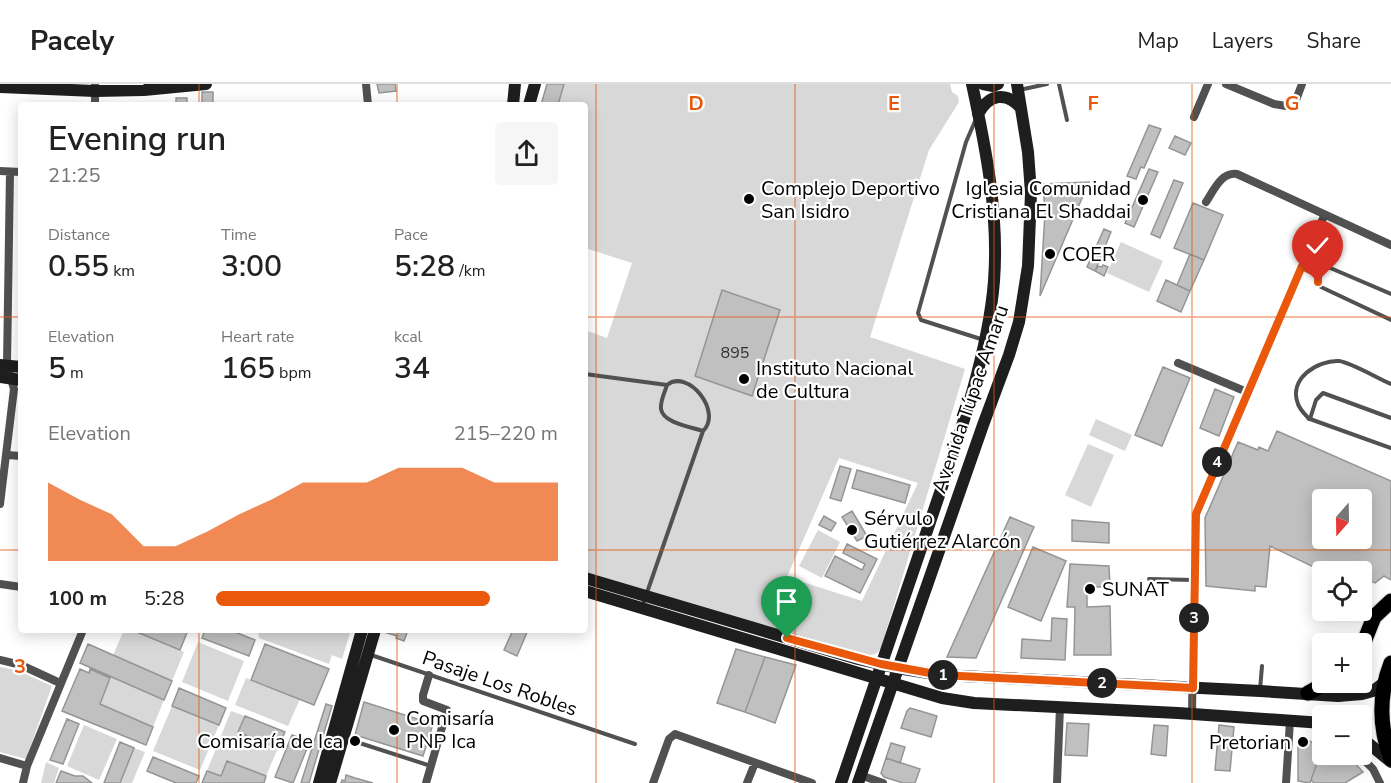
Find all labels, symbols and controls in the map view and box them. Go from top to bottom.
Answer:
text: Pacely [30,22,114,60]
text: Map [1137,27,1179,55]
text: Layers [1212,27,1273,55]
text: Share [1306,27,1361,55]
text: D [688,90,704,117]
text: E [888,90,900,117]
text: F [1087,90,1099,117]
text: G [1285,90,1299,117]
text: Evening run [48,117,226,162]
button: share [495,122,558,185]
text: 21:25 [48,162,101,189]
place label: Complejo Deportivo San Isidro [761,175,940,225]
place label: Iglesia Comunidad Cristiana El Shaddai [951,175,1131,225]
marker: Complejo Deportivo San Isidro [742,192,756,206]
marker: Iglesia Comunidad Cristiana El Shaddai [1136,193,1150,207]
pin [1292,220,1343,282]
text: Distance [48,224,110,246]
text: Time [221,224,257,246]
text: Pace [394,224,428,246]
icon: check [1301,229,1334,262]
place label: COER [1062,241,1115,268]
text: 0.55 [48,246,109,287]
text: 3:00 [221,246,282,287]
text: 5:28 [394,246,455,287]
marker: COER [1043,247,1057,261]
text: km [109,260,135,282]
text: /km [455,260,485,282]
street label: Avenida Túpac Amaru [926,301,1015,497]
text: Elevation [48,326,114,348]
text: Heart rate [221,326,294,348]
text: kcal [394,326,422,348]
house number: 895 [721,342,749,364]
text: 5 [48,348,66,389]
text: 165 [221,348,275,389]
text: 34 [394,348,430,389]
place label: Instituto Nacional de Cultura [756,355,913,405]
text: m [66,362,84,384]
text: bpm [275,362,311,384]
marker: Instituto Nacional de Cultura [737,372,751,386]
text: Elevation [48,420,131,447]
text: 215–220 m [454,420,558,447]
pin: 4 [1202,447,1232,477]
text: 4 [1212,451,1222,473]
north arrow [1312,489,1372,549]
map controls [1312,489,1372,765]
place label: Sérvulo Gutiérrez Alarcón [864,505,1021,555]
marker: Sérvulo Gutiérrez Alarcón [845,523,859,537]
button: locate [1312,561,1372,621]
pin [761,576,812,638]
place label: SUNAT [1102,576,1169,603]
marker: SUNAT [1083,582,1097,596]
text: 100 m [48,585,107,612]
text: 5:28 [144,585,185,612]
icon: arrive [770,585,803,618]
pin: 3 [1179,603,1209,633]
text: 3 [1189,607,1199,629]
button: + [1312,633,1372,693]
street label: Pasaje Los Robles [419,644,581,723]
text: 3 [14,653,26,680]
pin: 1 [928,660,958,690]
text: 1 [938,664,948,686]
pin: 2 [1087,668,1117,698]
text: 2 [1097,672,1107,694]
place label: Comisaría PNP Ica [406,705,494,755]
button: − [1312,705,1372,765]
marker: Comisaría PNP Ica [387,723,401,737]
place label: Comisaría de Ica [197,728,343,755]
place label: Pretorian [1209,729,1291,756]
marker: Comisaría de Ica [348,734,362,748]
marker: Pretorian [1296,735,1310,749]

